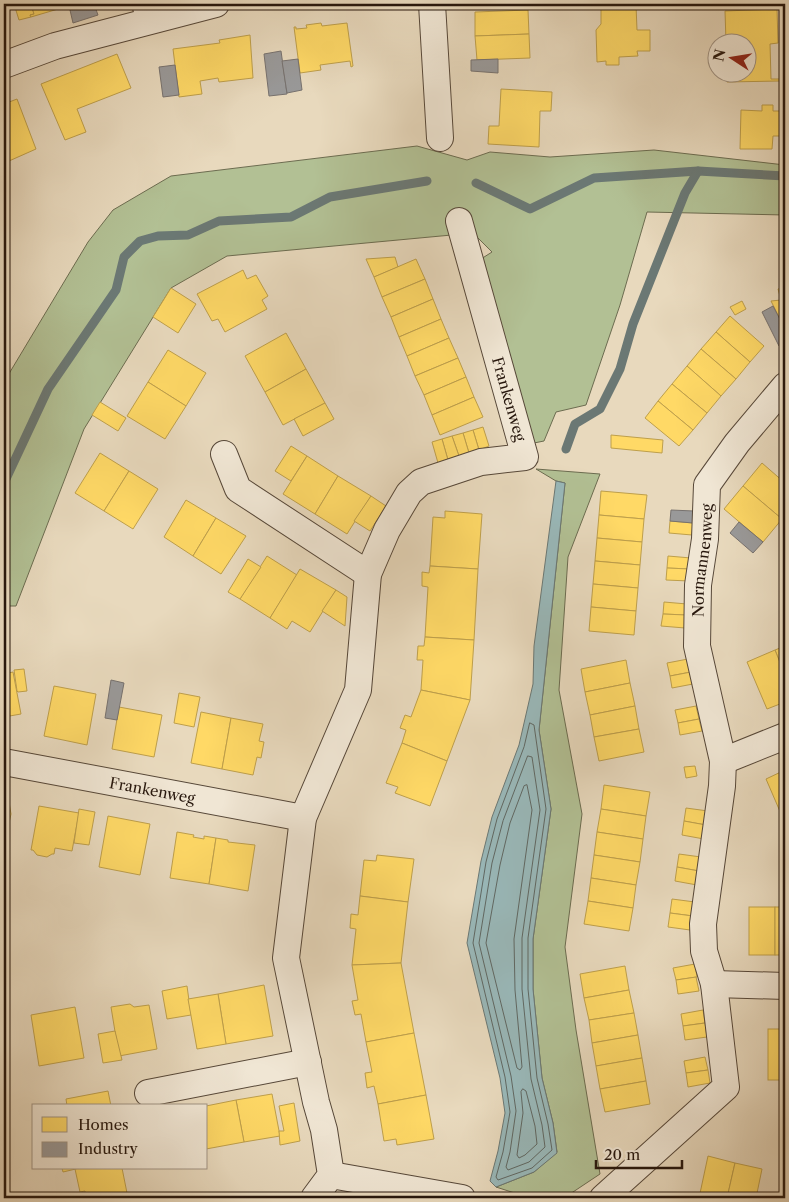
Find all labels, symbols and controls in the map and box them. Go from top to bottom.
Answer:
north arrow [706,32,756,82]
text: N [709,47,729,63]
street label: Frankenweg [488,355,530,444]
street label: Normannenweg [688,503,716,617]
street label: Frankenweg [108,772,197,807]
legend [32,1104,208,1170]
text: Homes [78,1115,129,1134]
scale bar [596,1137,683,1169]
text: Industry [78,1139,138,1158]
text: 20 m [604,1145,640,1164]

